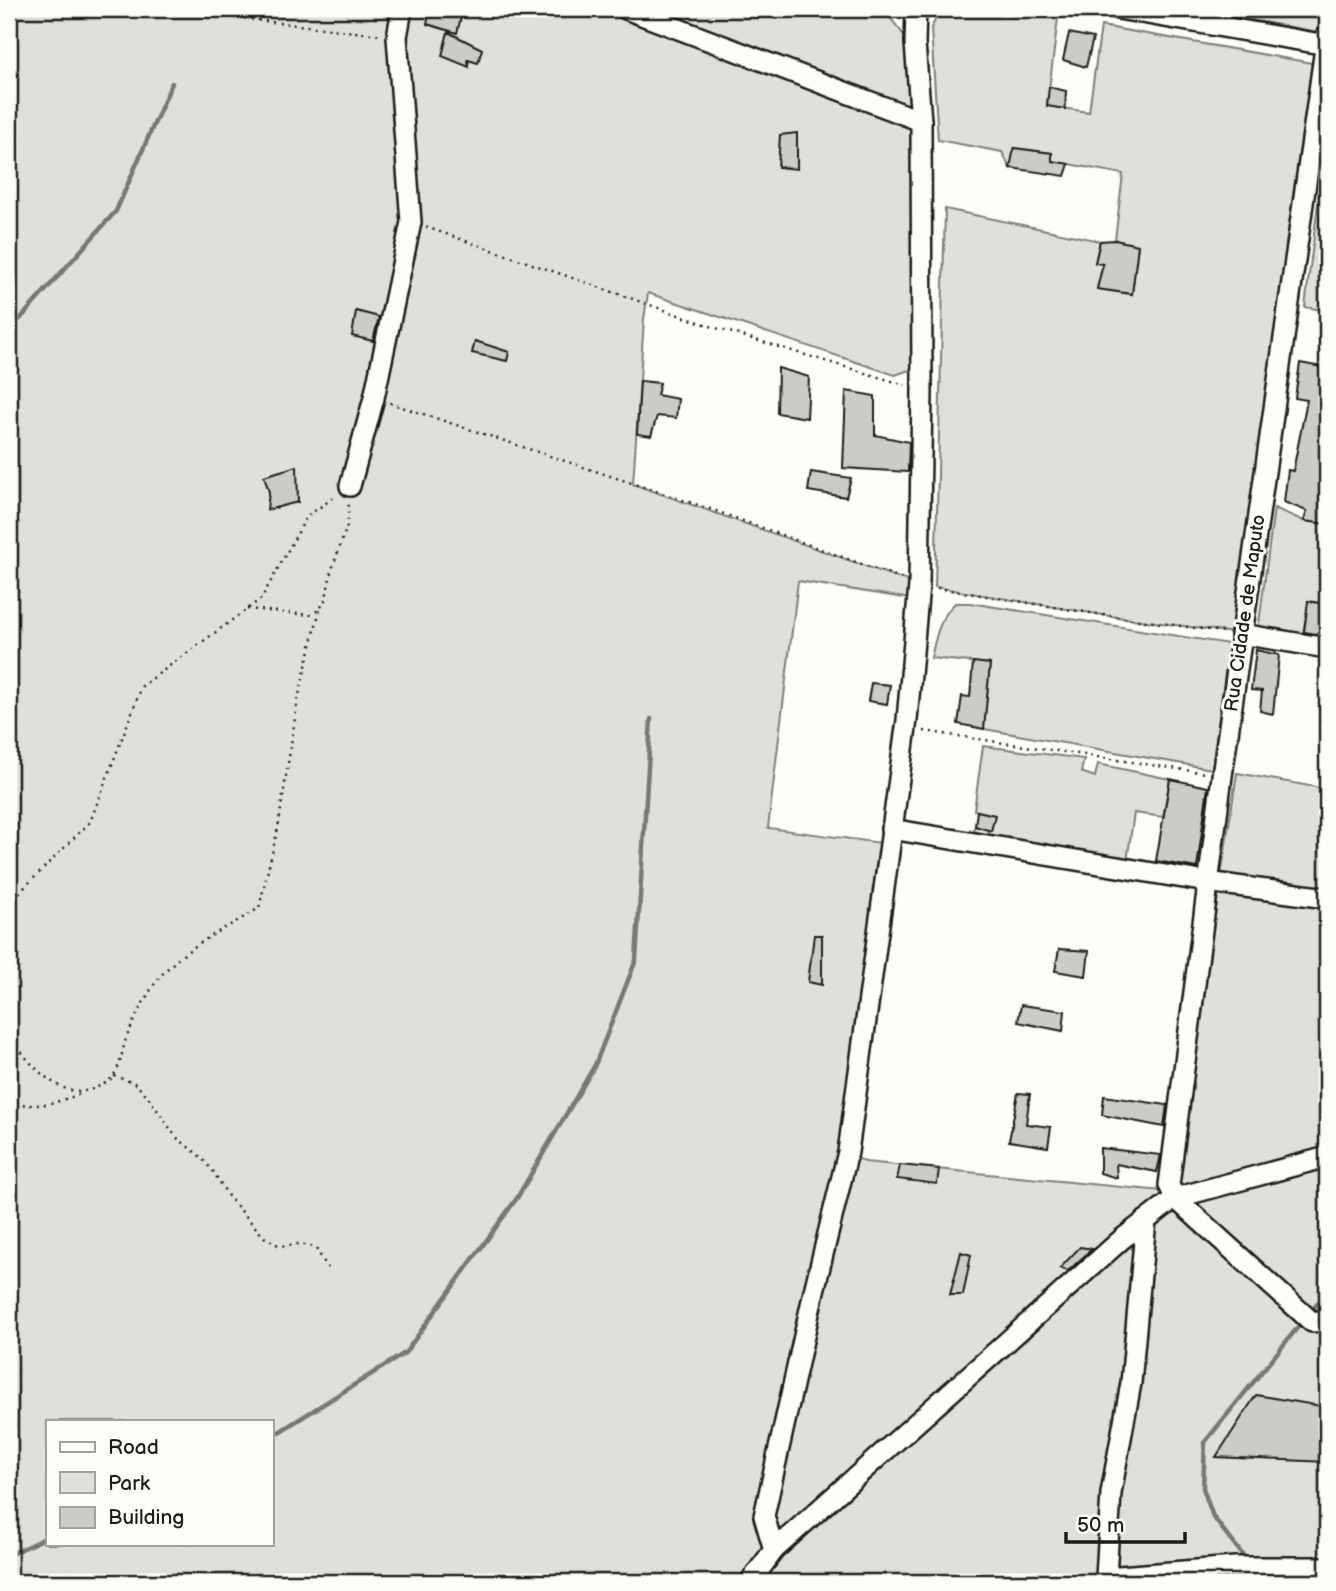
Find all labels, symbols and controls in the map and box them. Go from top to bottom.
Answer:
street label: Rua Cidade de Maputo [1220,513,1271,713]
legend [46,1420,273,1546]
text: Road [108,1435,159,1460]
text: Park [108,1471,151,1496]
scale bar [1066,1500,1186,1544]
text: Building [108,1505,184,1530]
text: 50 m [1077,1513,1124,1538]

